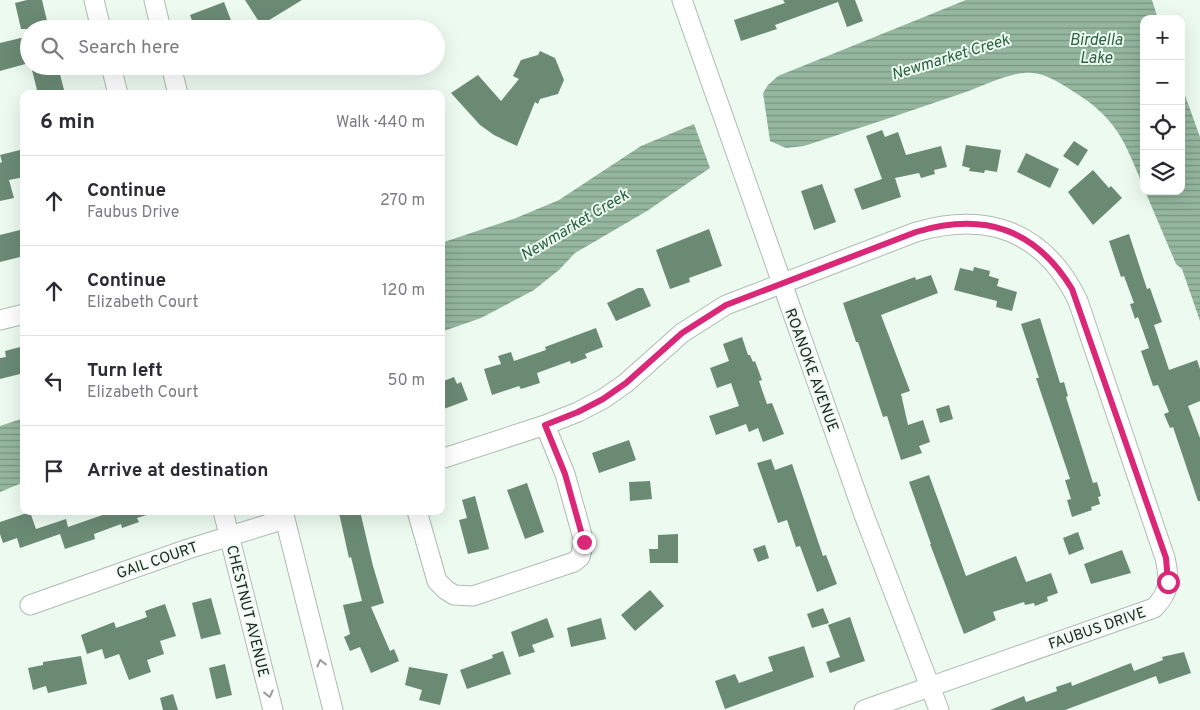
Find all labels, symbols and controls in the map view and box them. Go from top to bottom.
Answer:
map controls [1140,15,1185,195]
button: + [1140,15,1185,60]
search box [20,20,445,75]
water label: Newmarket Creek [889,30,1013,85]
water label: Birdella Lake [1070,31,1123,69]
icon: search [38,34,66,62]
text: Search here [78,36,180,60]
button: − [1140,60,1185,105]
button: locate [1140,105,1185,150]
text: 6 min [40,109,95,136]
text: Walk · 440 m [336,113,425,133]
button: layers [1140,150,1185,195]
text: Continue [87,179,166,203]
water label: Newmarket Creek [517,185,633,266]
icon: ahead [40,187,68,215]
text: 270 m [380,191,425,211]
text: Faubus Drive [87,203,179,223]
text: Continue [87,269,166,293]
icon: ahead [40,277,68,305]
text: 120 m [382,281,425,301]
text: Elizabeth Court [87,293,199,313]
street label: ROANOKE AVENUE [779,306,842,435]
text: Turn left [87,359,163,383]
icon: left [40,367,68,395]
text: 50 m [388,371,425,391]
text: Elizabeth Court [87,383,199,403]
icon: arrive [40,457,68,485]
text: Arrive at destination [87,459,268,483]
route end [573,531,596,554]
street label: GAIL COURT [114,539,201,584]
street label: CHESTNUT AVENUE [221,543,272,679]
route start [1157,571,1180,594]
street label: FAUBUS DRIVE [1046,604,1149,655]
one-way arrow [316,658,327,667]
one-way arrow [263,690,274,699]

